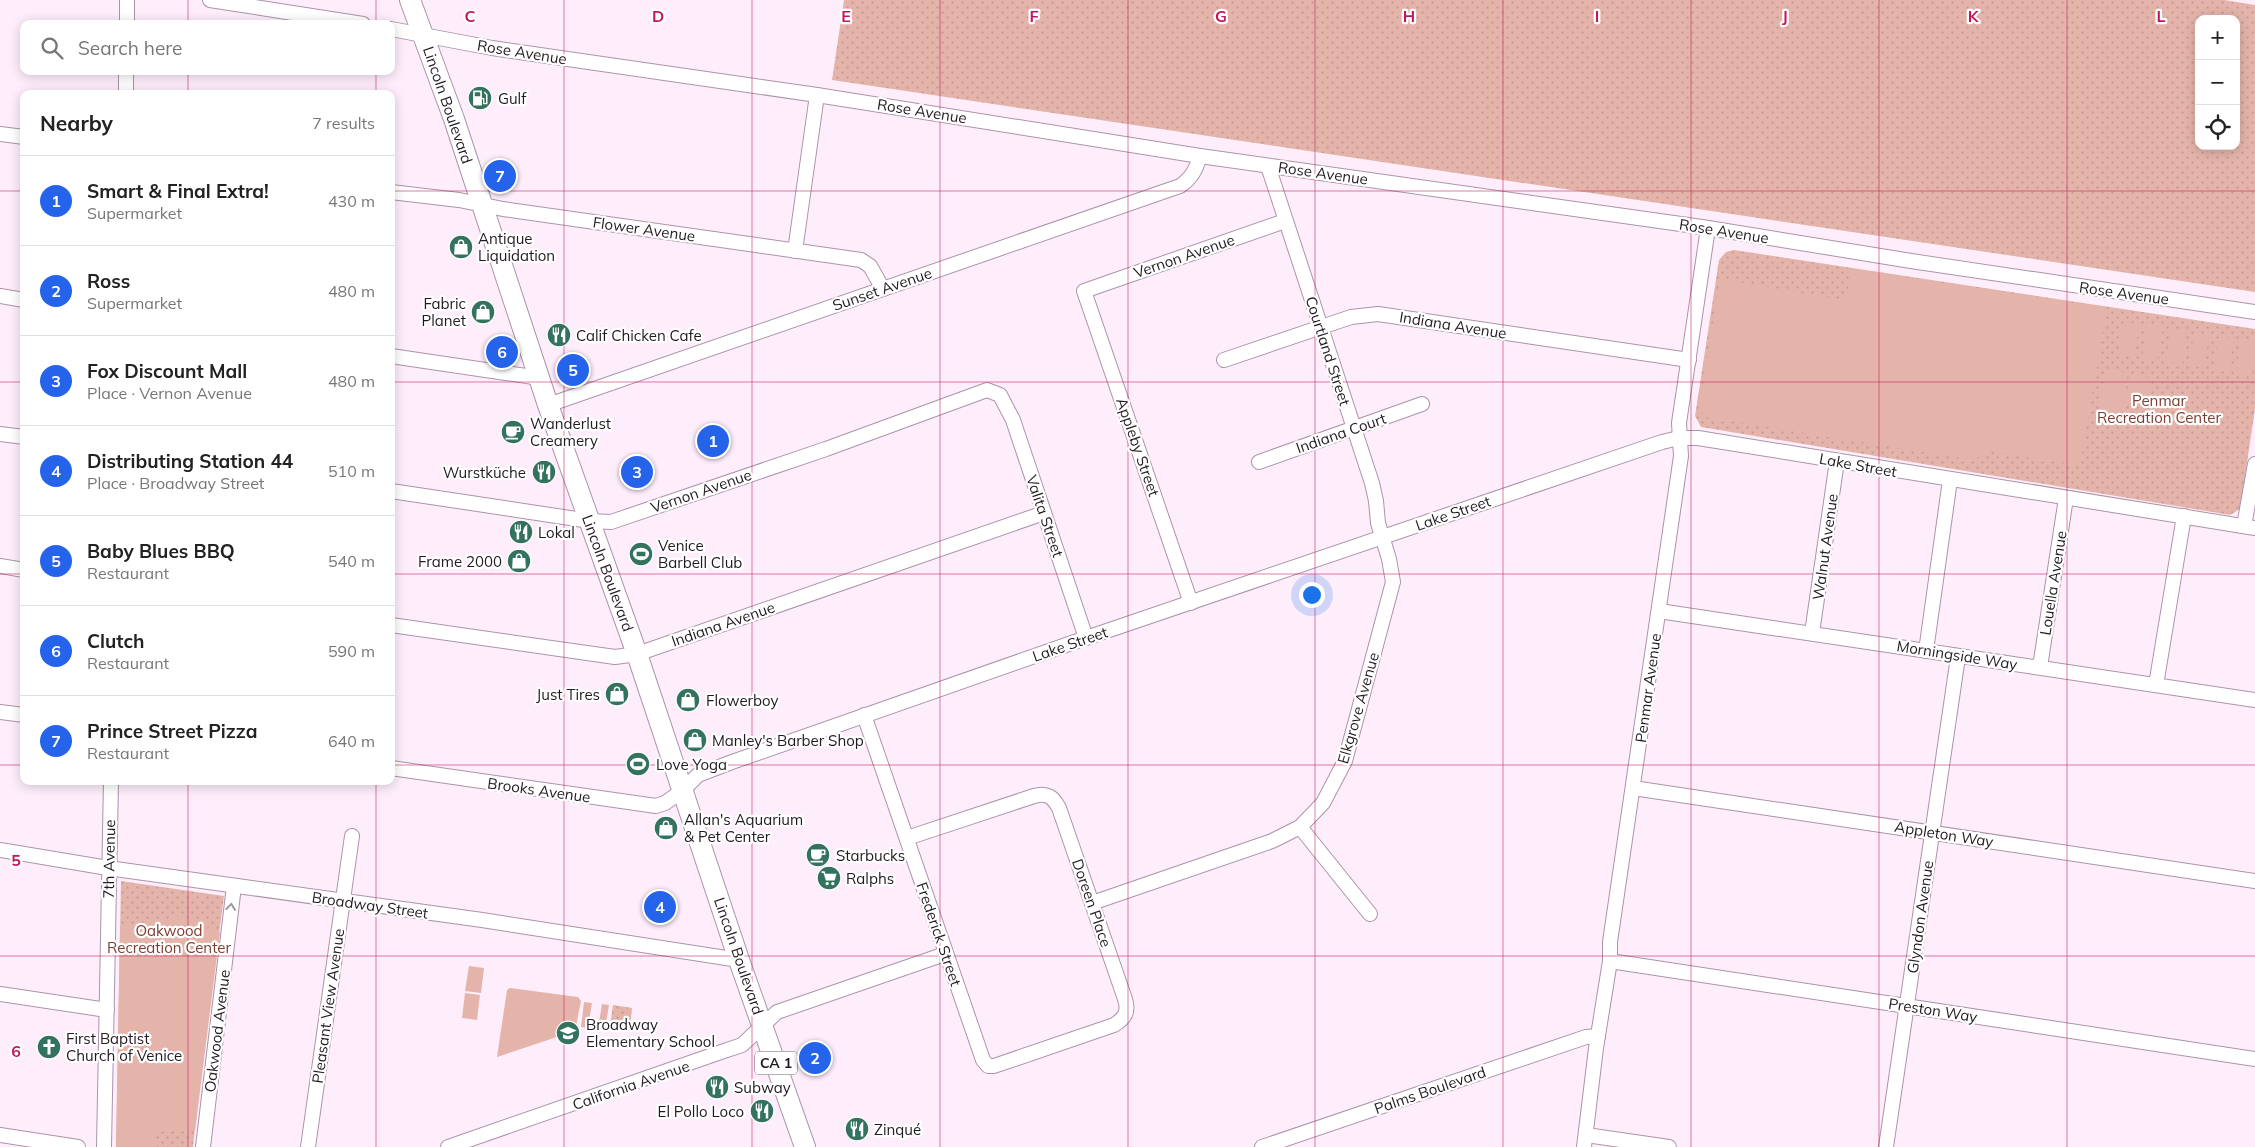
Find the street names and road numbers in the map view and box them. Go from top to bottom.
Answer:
street label: Rose Avenue [476,36,568,68]
street label: Lincoln Boulevard [419,44,477,166]
street label: Rose Avenue [876,95,968,127]
street label: Rose Avenue [1277,157,1369,189]
street label: Flower Avenue [592,212,696,246]
street label: Rose Avenue [1678,215,1770,247]
street label: Vernon Avenue [1131,230,1237,282]
street label: Sunset Avenue [830,263,934,315]
street label: Rose Avenue [2078,277,2170,309]
street label: Courtland Street [1301,294,1355,408]
street label: Indiana Avenue [1398,307,1508,343]
street label: Appleby Street [1112,395,1164,499]
street label: Indiana Court [1293,409,1389,457]
street label: Lake Street [1818,449,1898,481]
street label: Vernon Avenue [648,465,754,517]
street label: Valita Street [1022,473,1068,559]
street label: Lake Street [1413,491,1493,535]
street label: Walnut Avenue [1808,493,1842,601]
street label: Lincoln Boulevard [578,512,638,634]
street label: Louella Avenue [2035,529,2071,637]
street label: Indiana Avenue [669,597,777,651]
street label: Lake Street [1030,622,1110,666]
street label: Penmar Avenue [1631,632,1665,744]
street label: Morningside Way [1895,636,2019,674]
street label: Elkgrove Avenue [1333,650,1383,766]
street label: Brooks Avenue [486,773,592,807]
street label: Appleton Way [1893,817,1995,851]
street label: 7th Avenue [99,819,119,899]
street label: Doreen Place [1068,856,1116,950]
street label: Glyndon Avenue [1903,859,1937,975]
street label: Frederick Street [912,880,966,988]
street label: Broadway Street [311,887,429,923]
street label: Lincoln Boulevard [710,895,768,1017]
street label: Pleasant View Avenue [308,927,348,1085]
street label: Oakwood Avenue [200,969,234,1093]
street label: Preston Way [1887,994,1979,1026]
road number: CA 1 [755,1052,797,1074]
street label: California Avenue [570,1056,692,1114]
street label: Palms Boulevard [1372,1062,1488,1118]

